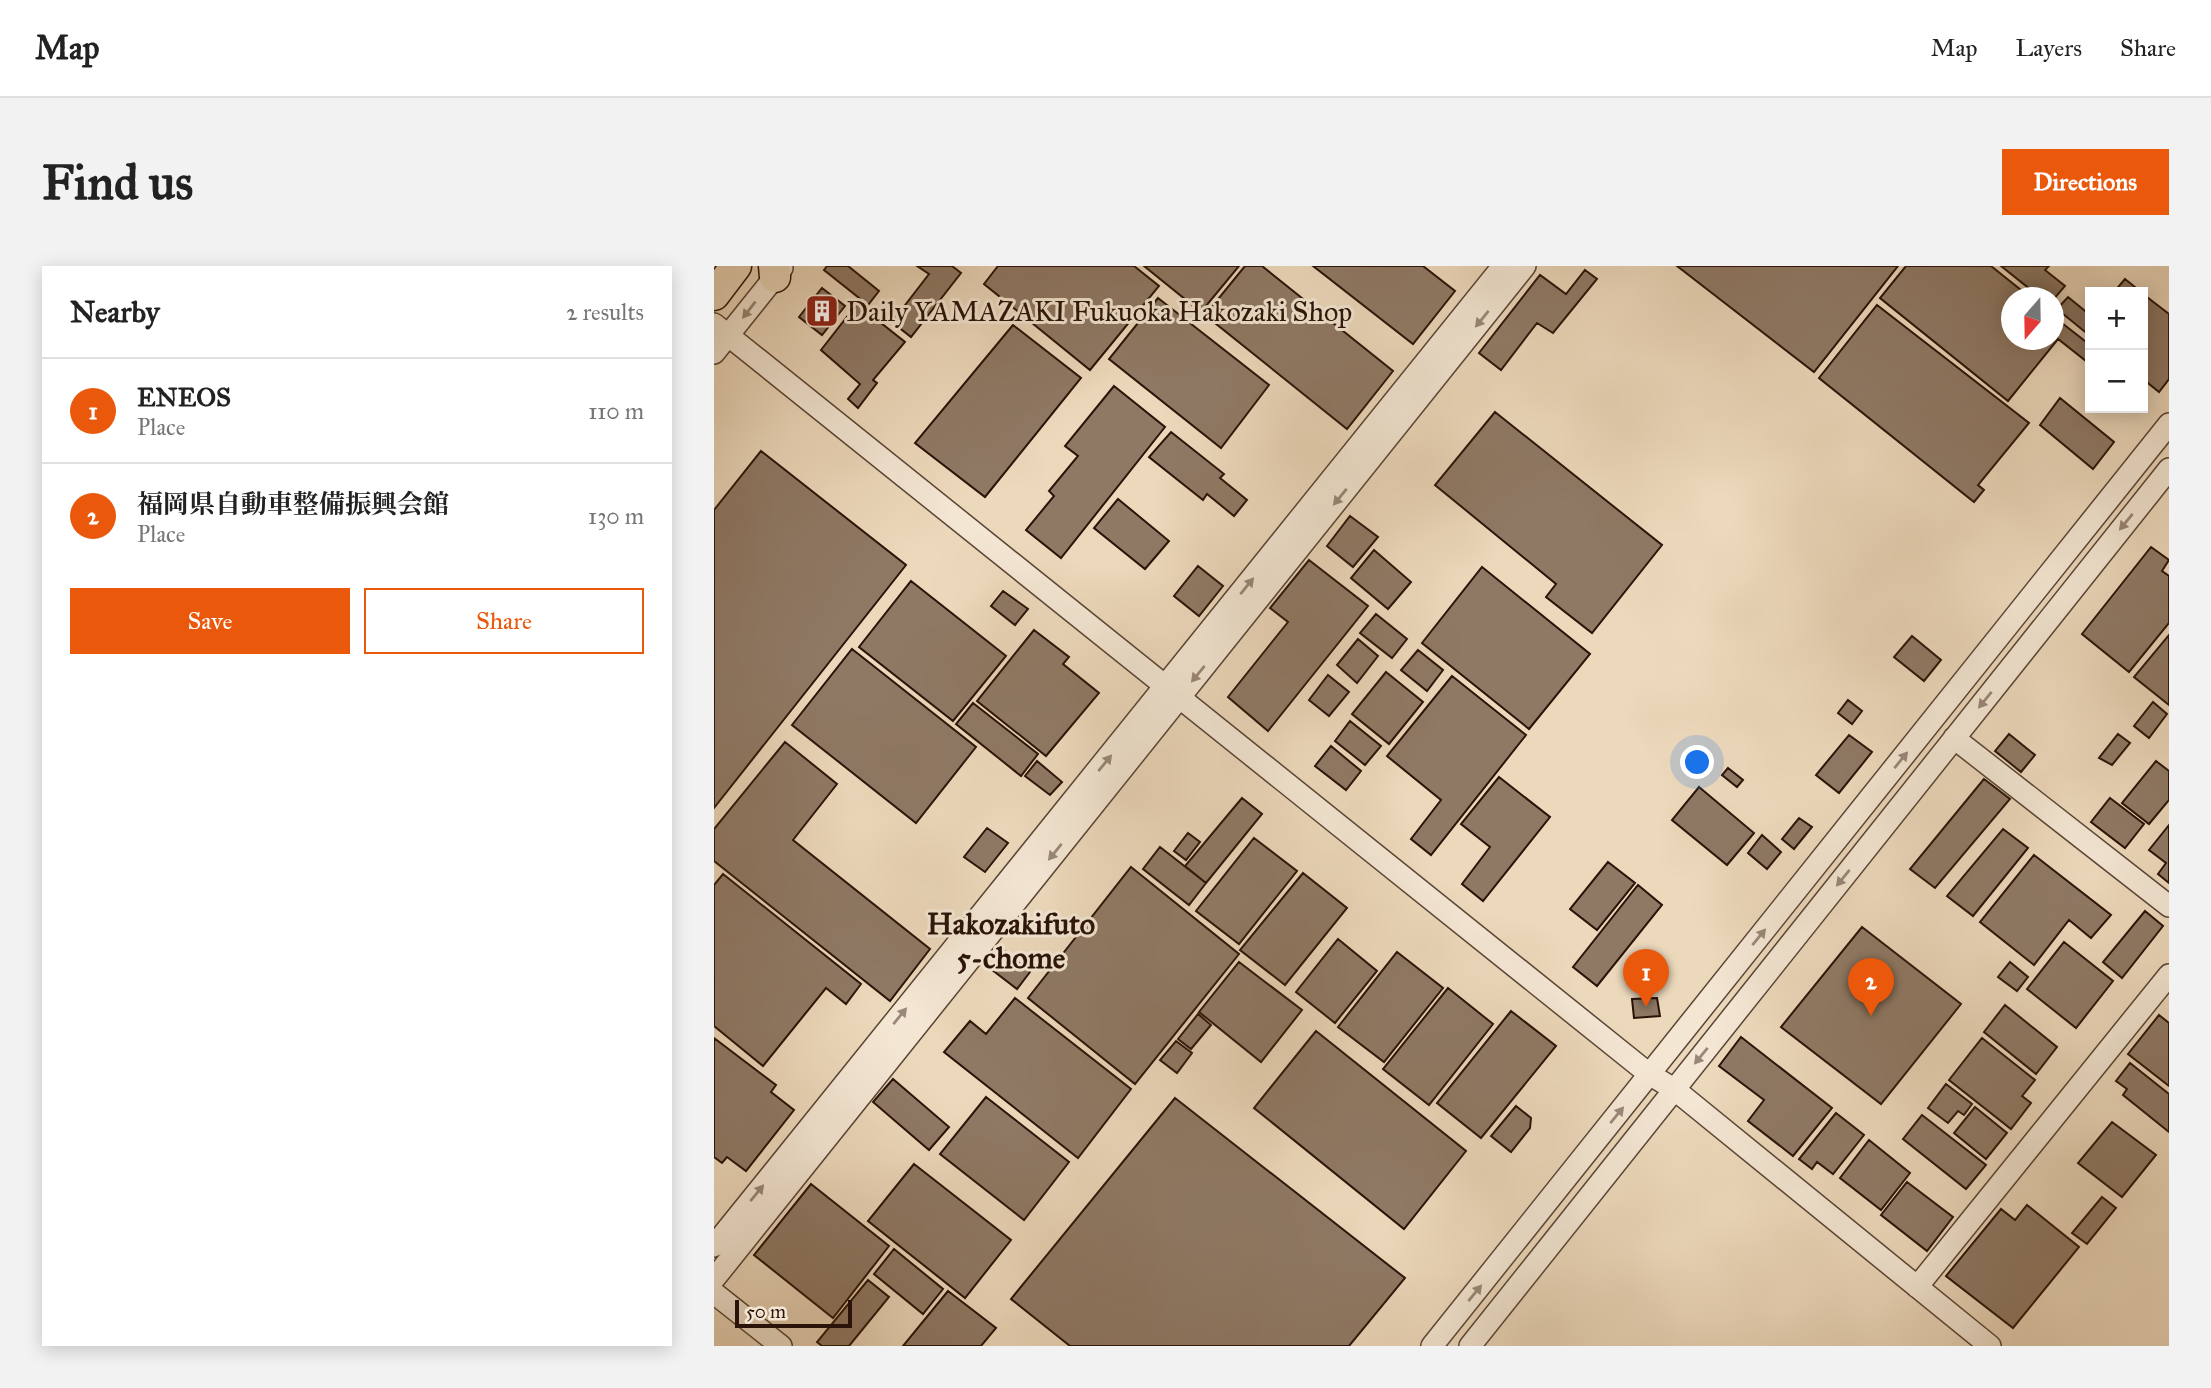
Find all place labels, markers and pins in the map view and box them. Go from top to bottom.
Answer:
building icon: Daily YAMAZAKI Fukuoka Hakozaki Shop [803,292,841,330]
place label: Daily YAMAZAKI Fukuoka Hakozaki Shop [846,294,1352,329]
pin: 1 [1623,949,1669,1007]
pin: 2 [1848,958,1894,1016]

